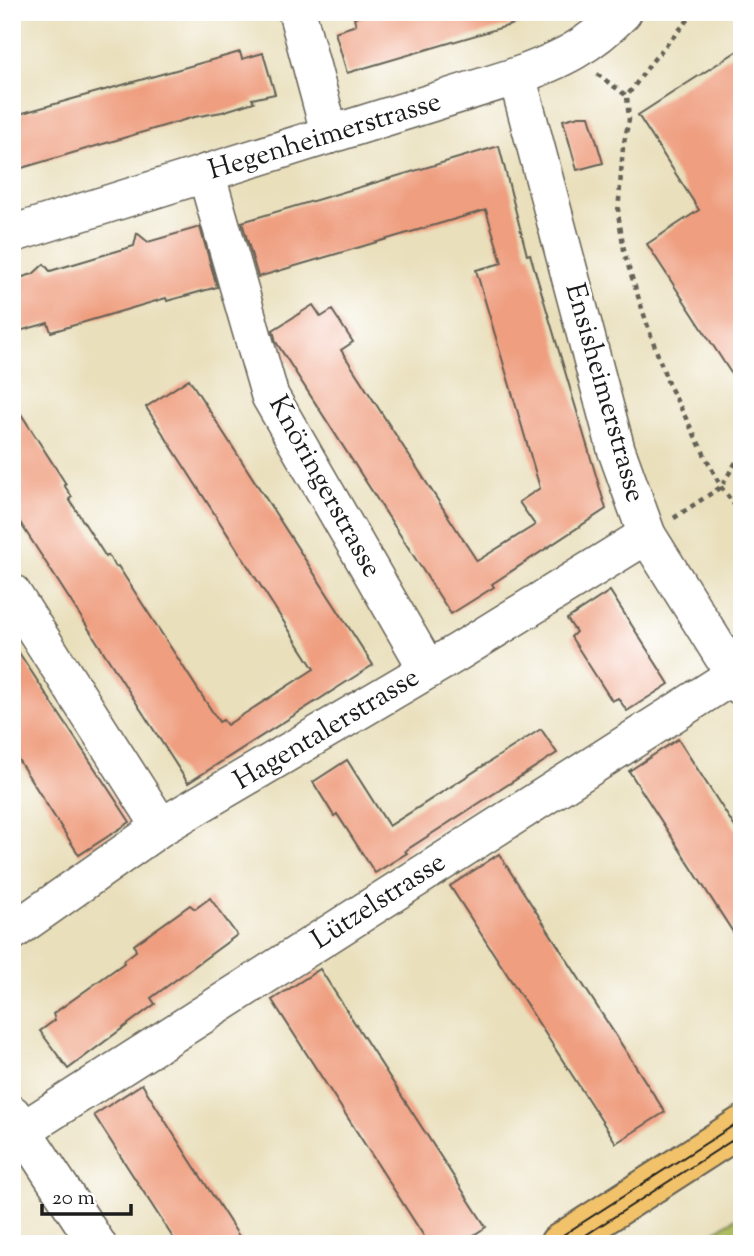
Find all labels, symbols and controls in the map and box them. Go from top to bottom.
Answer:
street label: Hegenheimerstrasse [204,83,446,191]
street label: Ensisheimerstrasse [554,279,654,507]
street label: Knöringerstrasse [257,389,391,585]
street label: Hagentalerstrasse [227,659,427,801]
street label: Lützelstrasse [304,844,454,960]
scale bar [42,1172,131,1216]
text: 20 m [52,1184,95,1214]

